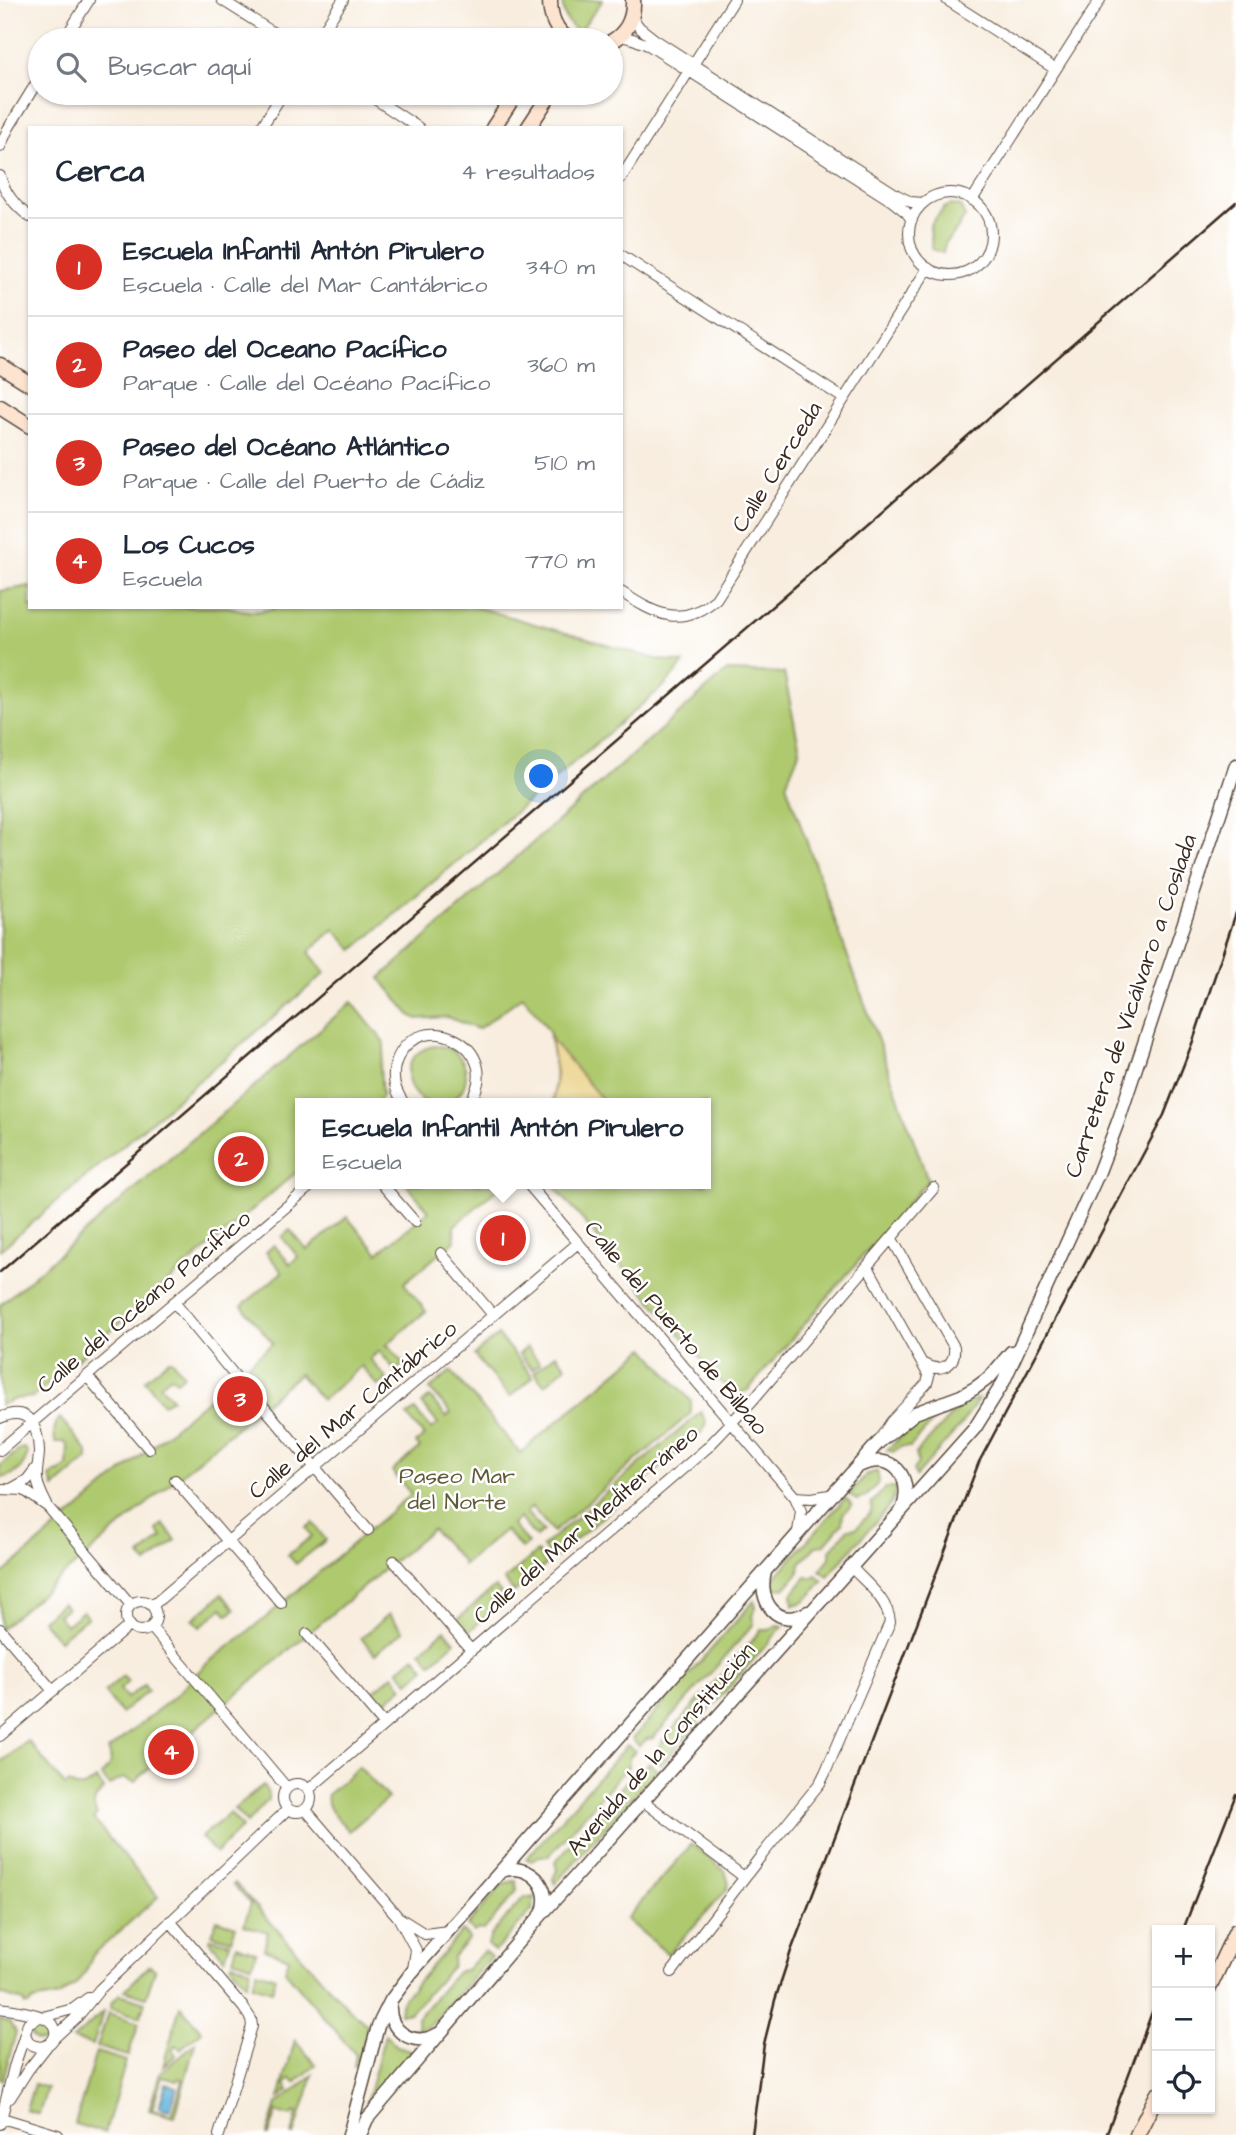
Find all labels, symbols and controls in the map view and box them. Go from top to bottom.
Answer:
search box [28,28,623,105]
icon: search [52,48,90,86]
text: Buscar aquí [108,49,251,85]
text: Cerca [56,151,144,193]
text: 4 resultados [461,156,595,188]
text: Escuela Infantil Antón Pirulero [123,233,484,269]
text: 1 [78,251,80,283]
text: 340 m [526,251,595,283]
text: Escuela · Calle del Mar Cantábrico [123,269,487,301]
text: Paseo del Oceano Pacífico [123,331,447,367]
text: 2 [72,349,86,381]
text: 360 m [527,349,595,381]
text: Parque · Calle del Océano Pacífico [123,367,490,399]
street label: Calle Cerceda [724,395,830,539]
text: Paseo del Océano Atlántico [123,429,449,465]
text: 3 [73,447,85,479]
text: 510 m [534,447,595,479]
text: Parque · Calle del Puerto de Cádiz [123,465,485,497]
text: Los Cucos [123,527,255,563]
text: 4 [71,545,87,577]
text: 770 m [525,545,595,577]
text: Escuela [123,563,202,595]
your location [524,759,558,793]
street label: Carretera de Vicálvaro a Coslada [1057,830,1205,1182]
popup [295,1098,711,1189]
text: Escuela Infantil Antón Pirulero [323,1110,683,1146]
pin: 2 [218,1133,264,1185]
text: Escuela [323,1146,402,1178]
street label: Calle del Océano Pacífico [30,1203,258,1401]
pin: 1 [480,1212,526,1264]
street label: Calle del Puerto de Bilbao [577,1214,775,1442]
street label: Calle del Mar Cantábrico [242,1313,464,1507]
pin: 3 [217,1373,263,1425]
street label: Calle del Mar Mediterráneo [466,1418,706,1632]
park label: Paseo Mar del Norte [399,1460,515,1518]
street label: Avenida de la Constitución [559,1635,763,1863]
pin: 4 [148,1726,194,1778]
map controls [1152,1925,1215,2114]
button: + [1152,1925,1215,1988]
button: − [1152,1988,1215,2051]
button: locate [1152,2051,1215,2114]

